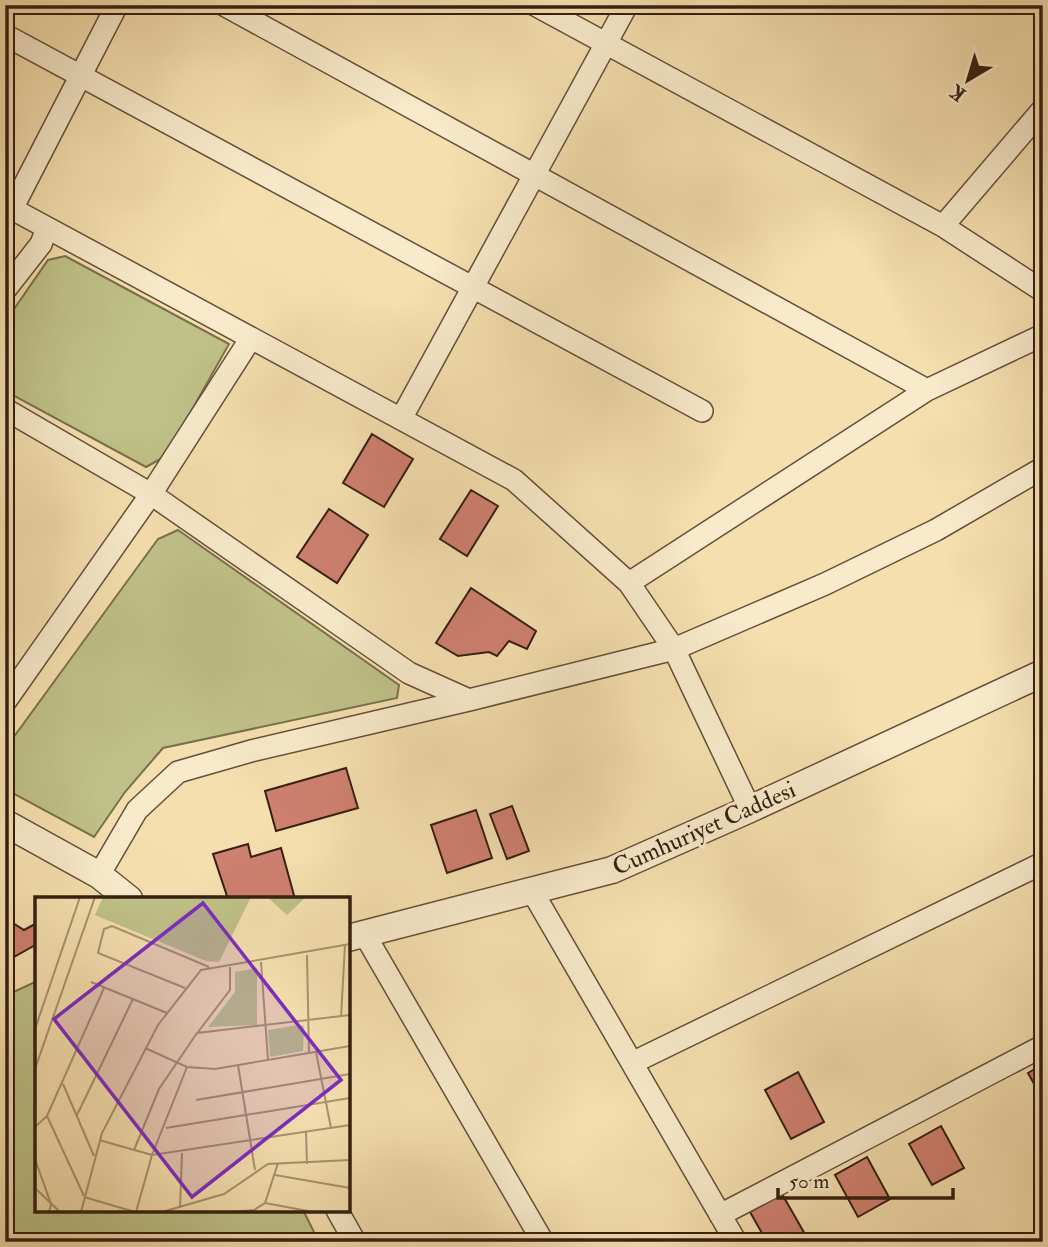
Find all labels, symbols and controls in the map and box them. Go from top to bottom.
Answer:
north arrow [932,46,1002,116]
text: K [945,79,971,106]
street label: Cumhuriyet Caddesi [608,774,801,883]
inset map [35,897,350,1212]
scale bar [778,1156,954,1200]
text: 50 m [789,1168,830,1195]

